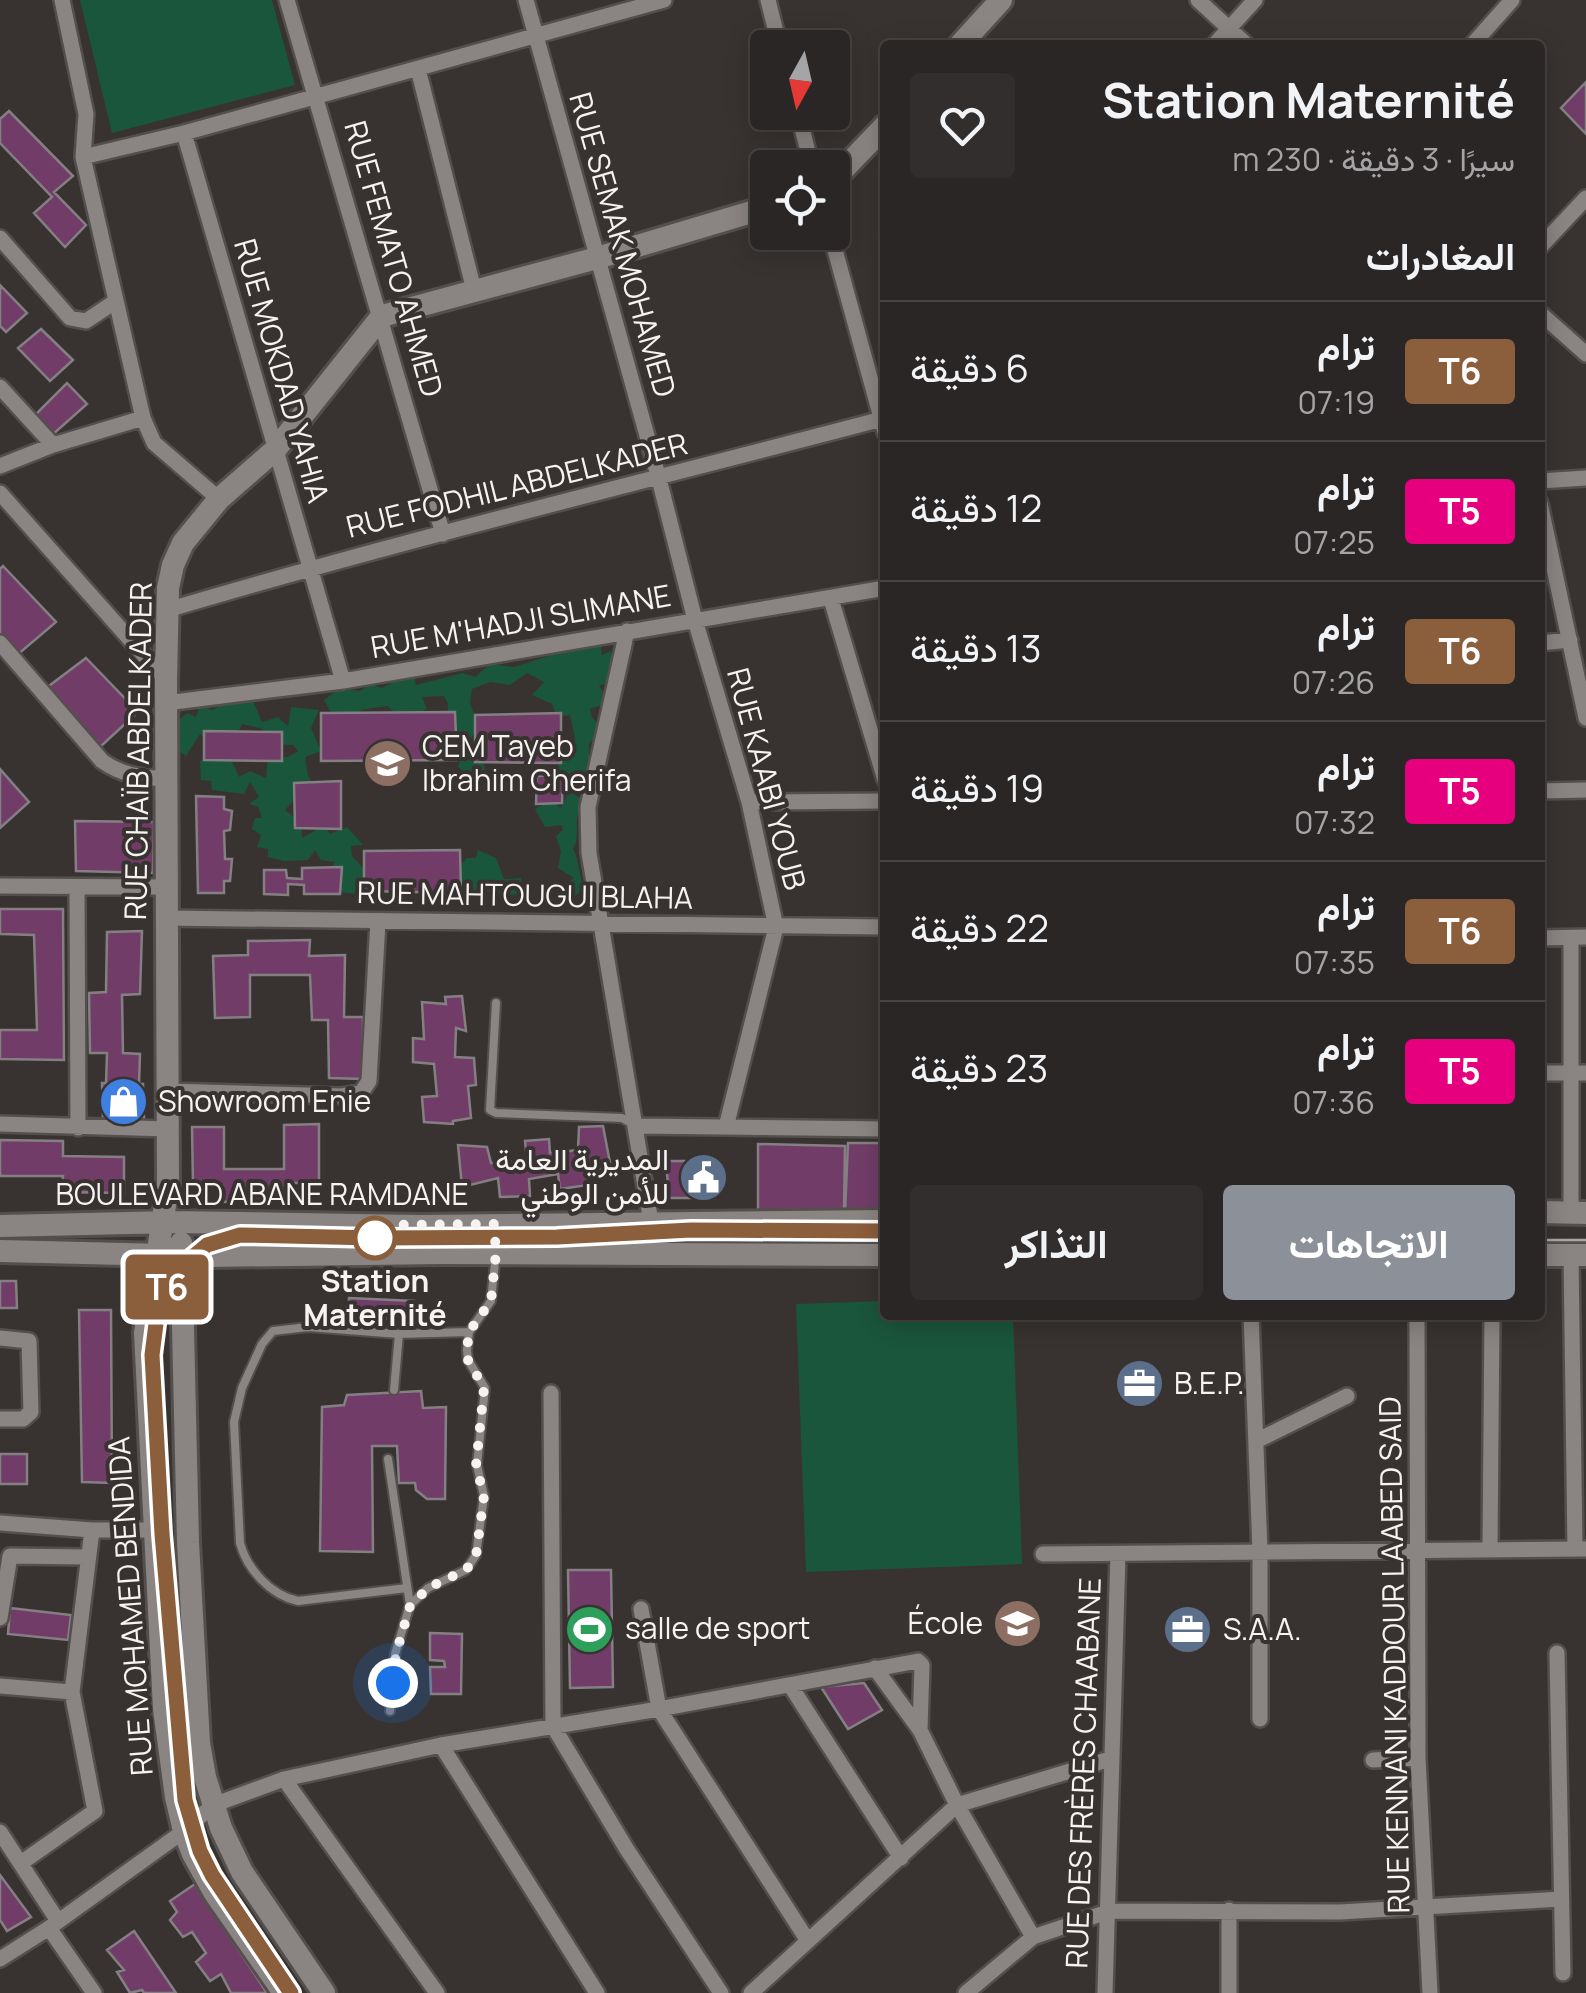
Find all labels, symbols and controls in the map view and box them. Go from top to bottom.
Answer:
north arrow [750,30,850,130]
map controls [750,30,850,250]
text: Station Maternité [1102,67,1515,132]
button: heart [910,73,1015,178]
street label: RUE SEMAK MOHAMED [560,88,687,402]
street label: RUE FEMATO AHMED [335,116,453,401]
text: سيرًا · 3 دقيقة · 230 m [1232,137,1515,181]
button: locate [750,150,850,250]
text: المغادرات [1366,229,1515,281]
street label: RUE MOKDAD YAHIA [225,234,340,507]
text: ترام [1317,319,1375,371]
text: 6 دقيقة [910,341,1029,393]
text: T6 [1439,347,1481,395]
text: 07:19 [1298,380,1375,424]
street label: RUE FODHIL ABDELKADER [342,422,692,547]
text: ترام [1317,459,1375,511]
text: 12 دقيقة [910,481,1042,533]
text: T5 [1439,487,1481,535]
text: 07:25 [1293,520,1375,564]
street label: RUE M'HADJI SLIMANE [368,574,674,667]
street label: RUE CHAÏB ABDELKADER [114,581,161,921]
text: ترام [1317,599,1375,651]
text: 13 دقيقة [910,621,1041,673]
text: T6 [1439,627,1481,675]
text: 07:26 [1292,660,1375,704]
street label: RUE KAABI YOUB [718,663,817,894]
place label: CEM Tayeb Ibrahim Cherifa [422,725,631,800]
school or university icon: CEM Tayeb Ibrahim Cherifa [361,738,413,790]
text: ترام [1317,739,1375,791]
text: 19 دقيقة [910,761,1044,813]
text: T5 [1439,767,1481,815]
text: 07:32 [1294,800,1375,844]
street label: RUE MAHTOUGUI BLAHA [357,871,693,918]
text: ترام [1317,879,1375,931]
text: 22 دقيقة [910,901,1049,953]
text: T6 [1439,907,1481,955]
text: 07:35 [1294,940,1375,984]
text: ترام [1317,1019,1375,1071]
text: 23 دقيقة [910,1041,1048,1093]
text: T5 [1439,1047,1481,1095]
shop icon: Showroom Enie [97,1076,149,1128]
place label: Showroom Enie [158,1080,371,1121]
text: 07:36 [1292,1080,1375,1124]
place label: المديرية العامة للأمن الوطني [495,1138,669,1218]
public building icon: المديرية العامة للأمن الوطني [678,1151,730,1203]
street label: BOULEVARD ABANE RAMDANE [56,1173,469,1214]
button: التذاكر [910,1185,1203,1300]
button: الاتجاهات [1223,1185,1515,1300]
marker: Station Maternité [354,1217,396,1259]
line badge: T6 [122,1254,212,1320]
place label: Station Maternité [303,1260,447,1335]
text: T6 [146,1263,188,1311]
office icon: B.E.P. [1113,1358,1165,1410]
place label: B.E.P. [1174,1362,1245,1403]
street label: RUE KENNANI KADDOUR LAABED SAID [1368,1396,1419,1914]
street label: RUE MOHAMED BENDIDA [97,1435,162,1777]
street label: RUE DES FRÈRES CHAABANE [1055,1577,1110,1969]
school or university icon: École [992,1598,1044,1650]
place label: École [907,1602,983,1643]
sports icon: salle de sport [564,1603,616,1655]
office icon: S.A.A. [1162,1604,1214,1656]
place label: salle de sport [625,1607,810,1648]
place label: S.A.A. [1223,1608,1302,1649]
your location [368,1658,418,1708]

